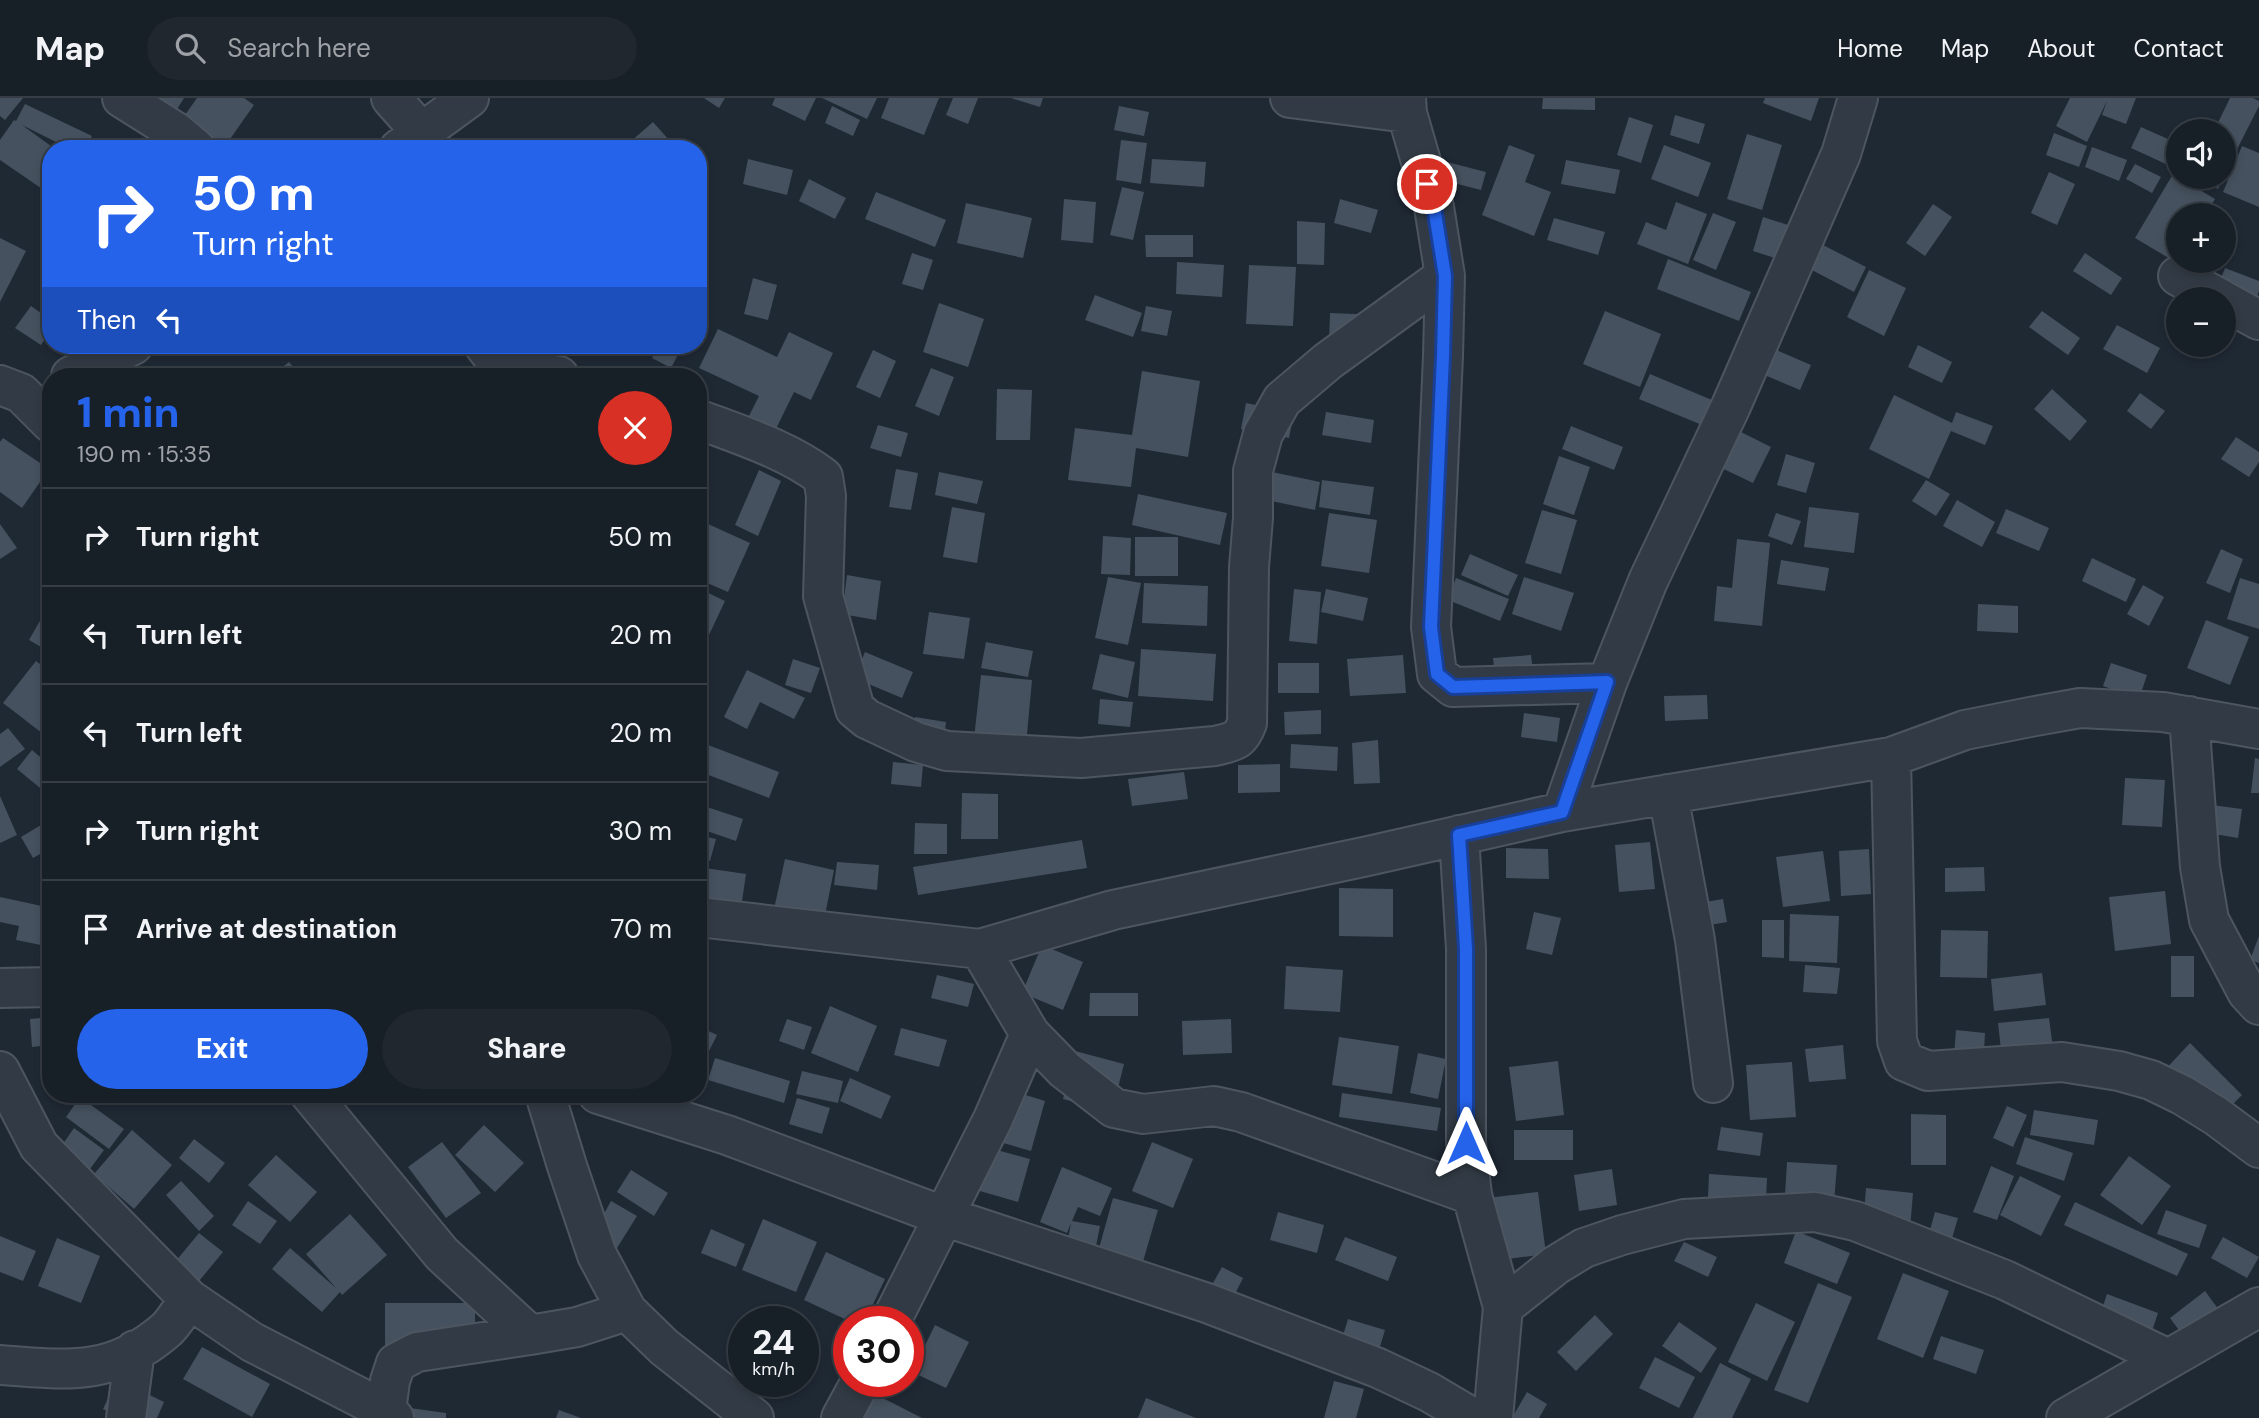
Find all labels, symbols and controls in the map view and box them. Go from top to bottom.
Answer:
search box [147,17,637,80]
text: Map [35,27,105,70]
icon: search [171,29,209,67]
text: Search here [227,31,371,65]
text: Home [1837,33,1903,64]
text: Map [1941,33,1989,64]
text: About [2027,33,2096,64]
text: Contact [2134,33,2224,64]
map controls [2166,119,2236,357]
button: sound [2166,119,2236,189]
pin [1397,154,1457,214]
text: 50 m [192,161,315,225]
icon: arrive [1408,165,1446,203]
icon: right [77,168,168,259]
button: + [2166,203,2236,273]
text: Turn right [192,223,334,265]
button: − [2166,287,2236,357]
icon: left [150,301,188,339]
text: Then [77,303,136,337]
text: 1 min [77,385,180,440]
button: close [598,391,672,465]
text: 190 m · 15:35 [77,439,211,469]
icon: right [77,518,115,556]
text: Turn right [136,520,260,554]
text: 50 m [608,520,672,554]
icon: left [77,616,115,654]
text: Turn left [136,618,243,652]
text: 20 m [609,618,672,652]
icon: left [77,714,115,752]
text: Turn left [136,716,243,750]
text: 20 m [609,716,672,750]
icon: right [77,812,115,850]
text: Turn right [136,814,260,848]
text: 30 m [609,814,672,848]
icon: arrive [77,910,115,948]
text: Arrive at destination [136,912,397,946]
text: 70 m [611,912,672,946]
button: Exit [77,1009,368,1089]
button: Share [382,1009,672,1089]
position arrow [1429,1106,1503,1180]
speed limit sign: 30 [833,1306,924,1397]
text: 24 [752,1319,795,1365]
text: km/h [752,1357,795,1381]

